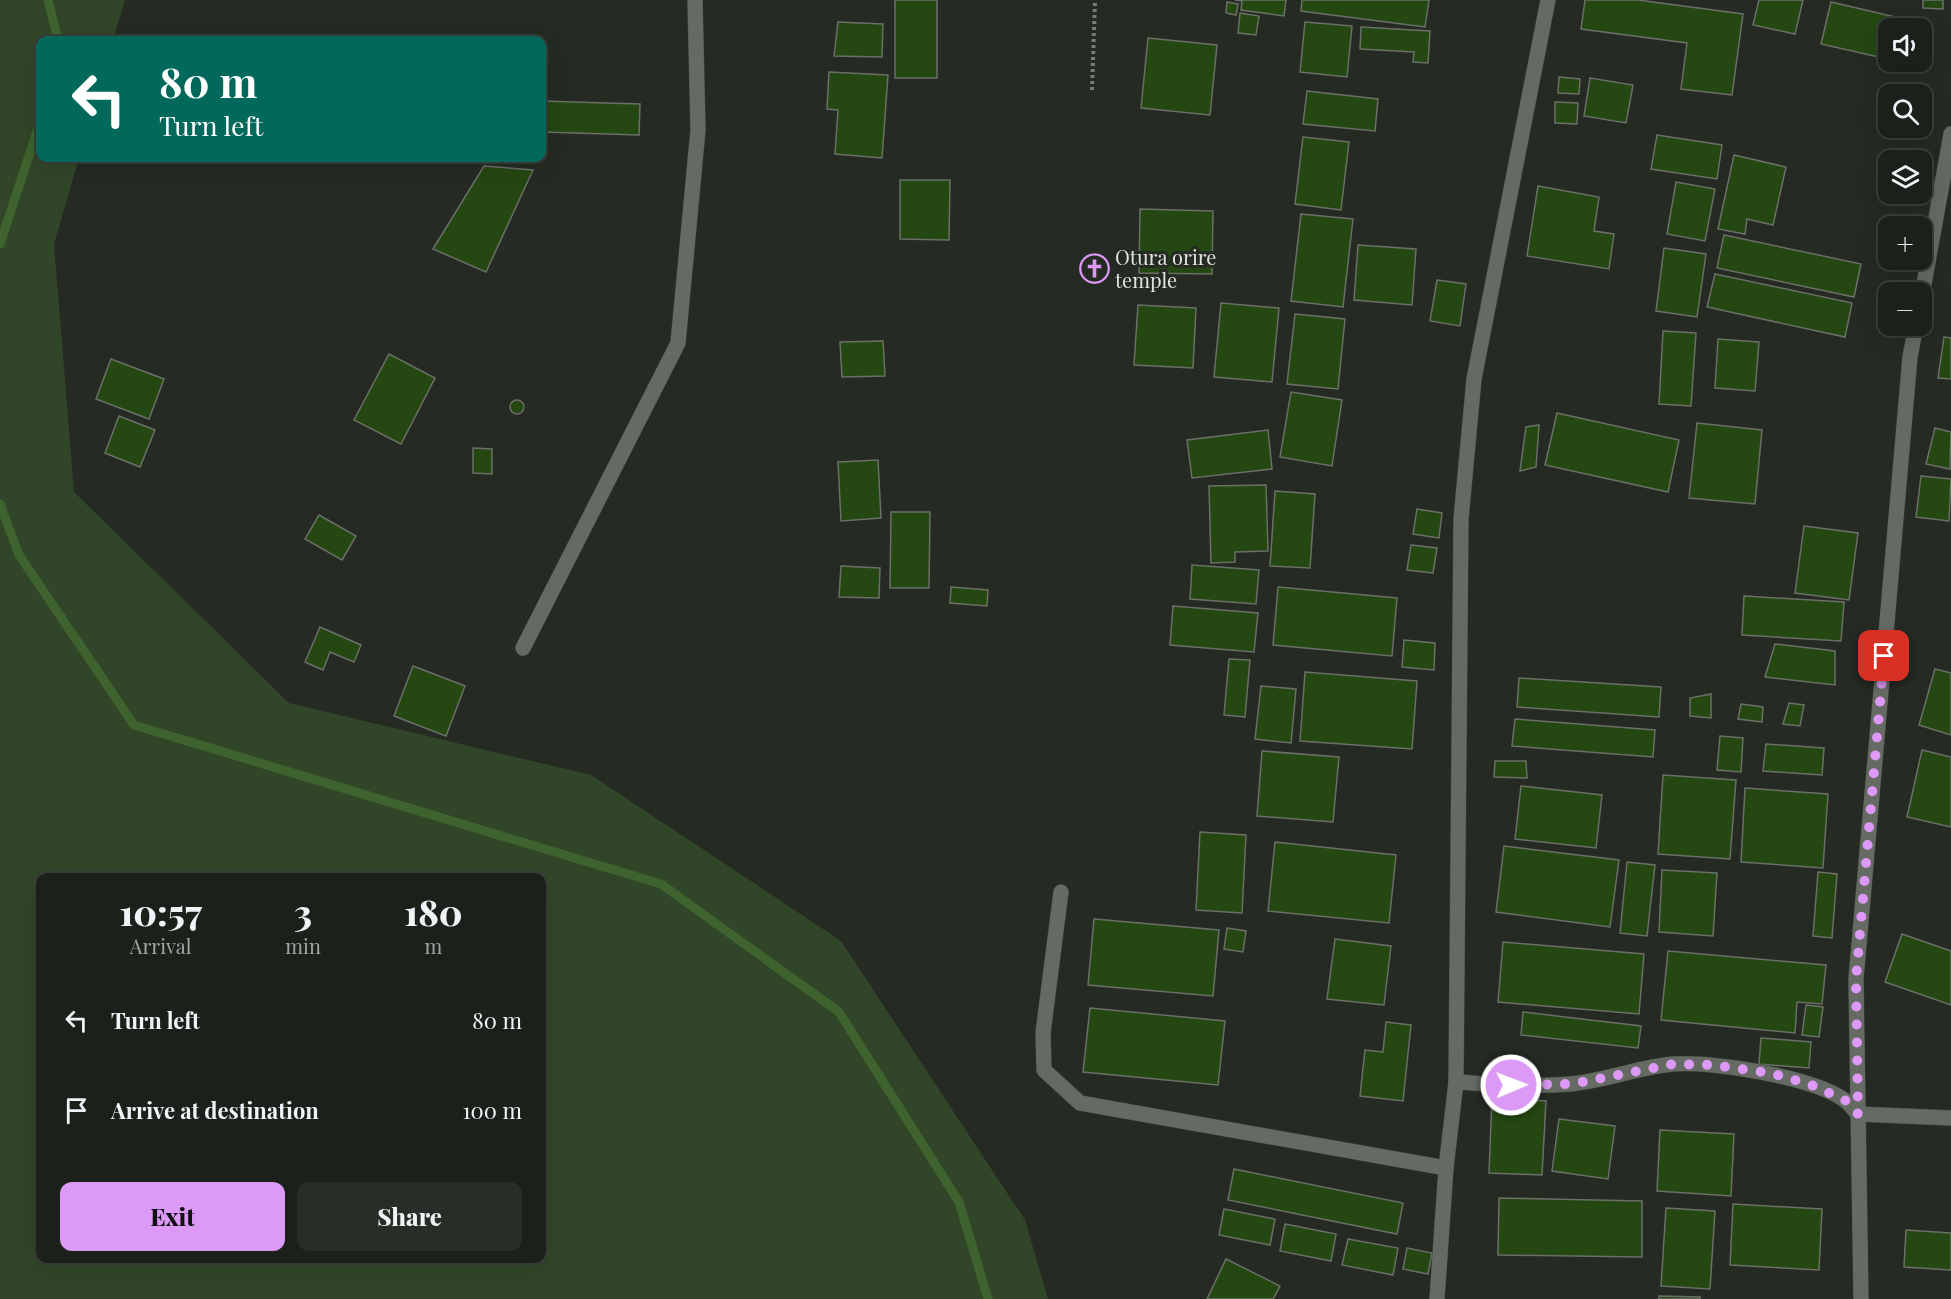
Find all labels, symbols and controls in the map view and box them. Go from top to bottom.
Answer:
map controls [1878,18,1932,336]
button: sound [1878,18,1932,72]
text: 80 m [159,53,257,109]
icon: left [60,60,138,138]
button: search [1878,84,1932,138]
text: Turn left [159,107,263,143]
button: layers [1878,150,1932,204]
button: + [1878,216,1932,270]
place label: Otura orire temple [1115,243,1216,293]
church icon: Otura orire temple [1078,252,1110,284]
button: − [1878,282,1932,336]
pin [1858,630,1909,681]
icon: arrive [1867,639,1900,672]
text: 10:57 [119,887,202,935]
text: 3 [294,887,312,935]
text: 180 [404,887,463,935]
text: Arrival [130,932,191,959]
text: min [285,932,321,959]
text: m [425,932,442,959]
icon: left [60,1004,93,1037]
text: Turn left [111,1005,200,1035]
text: 80 m [472,1005,522,1035]
position arrow [1479,1053,1543,1117]
icon: arrive [60,1094,93,1127]
text: Arrive at destination [111,1095,319,1125]
text: 100 m [462,1095,522,1125]
button: Exit [60,1182,285,1251]
button: Share [297,1182,522,1251]

